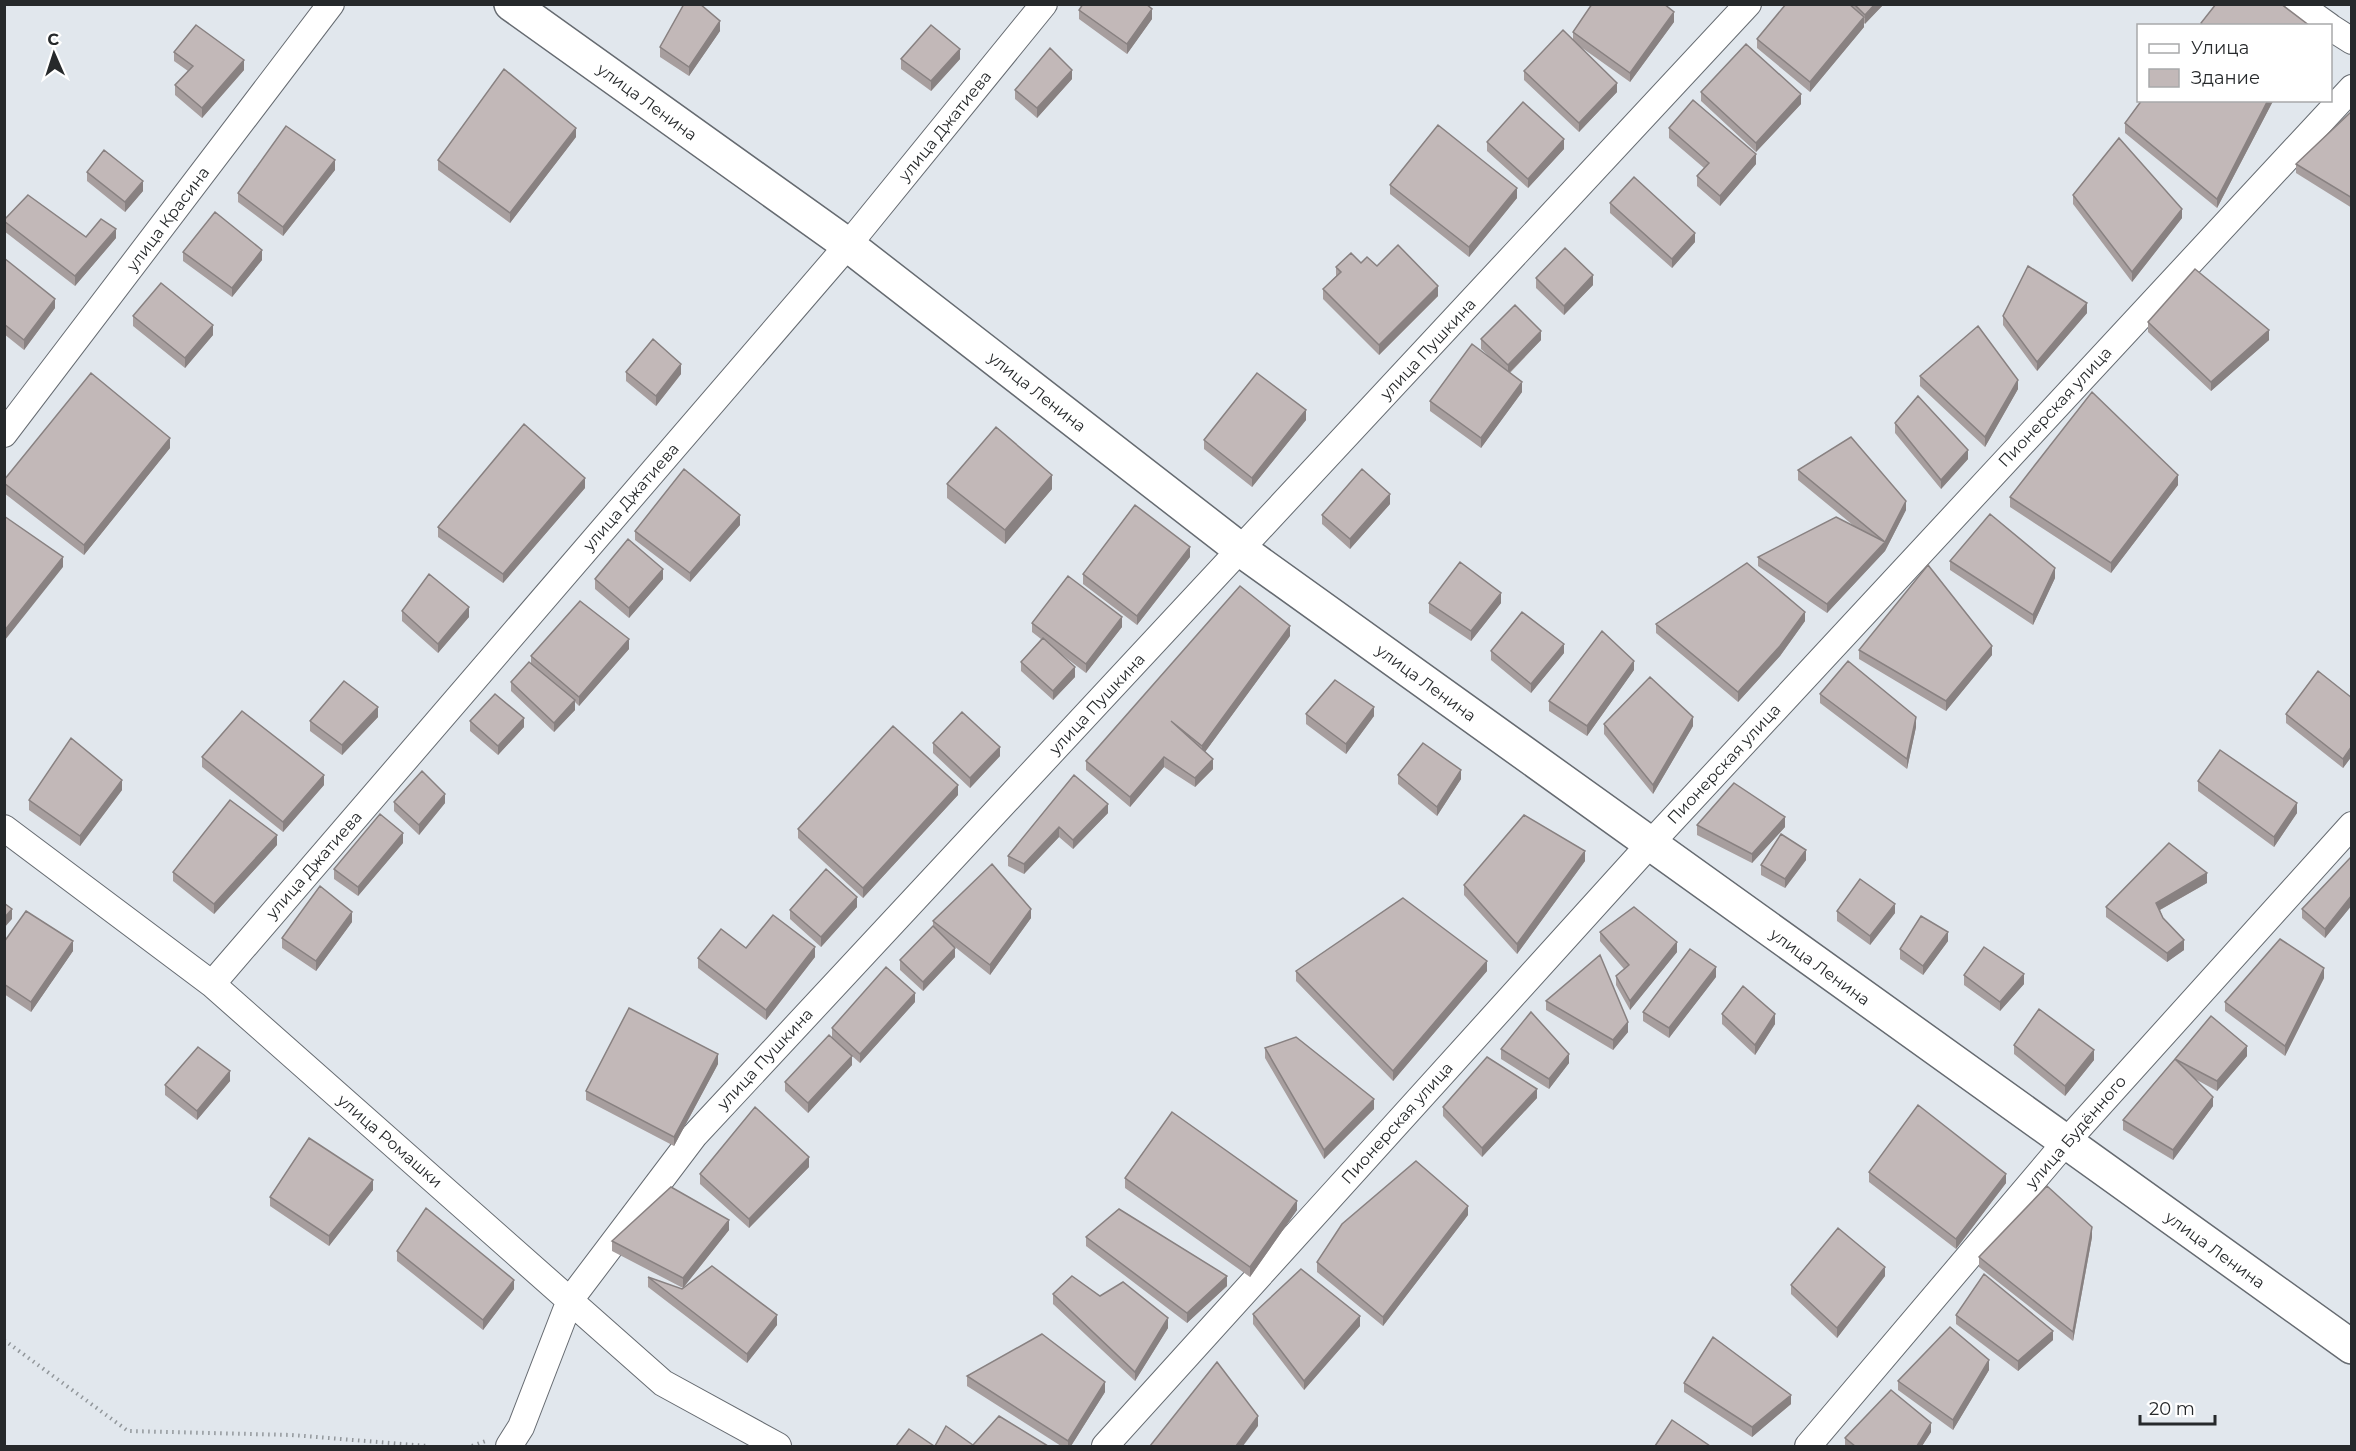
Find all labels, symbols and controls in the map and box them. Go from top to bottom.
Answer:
north arrow [24,24,84,84]
legend [2137,24,2332,102]
text: С [47,30,60,49]
text: Улица [2191,37,2249,59]
street label: улица Ленина [593,59,701,145]
street label: улица Джатиева [894,67,995,186]
text: Здание [2191,67,2260,89]
street label: улица Красина [122,163,213,276]
street label: улица Пушкина [1376,294,1480,404]
street label: Пионерская улица [1994,343,2116,471]
street label: улица Ленина [984,347,1090,436]
street label: улица Джатиева [578,439,683,555]
street label: улица Ленина [1372,640,1480,726]
street label: улица Пушкина [1045,649,1149,759]
street label: Пионерская улица [1663,700,1785,828]
street label: улица Джатиева [261,807,366,923]
street label: улица Ленина [1766,924,1874,1010]
street label: улица Пушкина [713,1004,817,1114]
street label: Пионерская улица [1337,1058,1457,1188]
street label: улица Будённого [2021,1072,2130,1193]
street label: улица Ромашки [333,1090,446,1192]
street label: улица Ленина [2161,1207,2269,1293]
scale bar [2140,1388,2215,1426]
text: 20 m [2149,1398,2195,1420]

